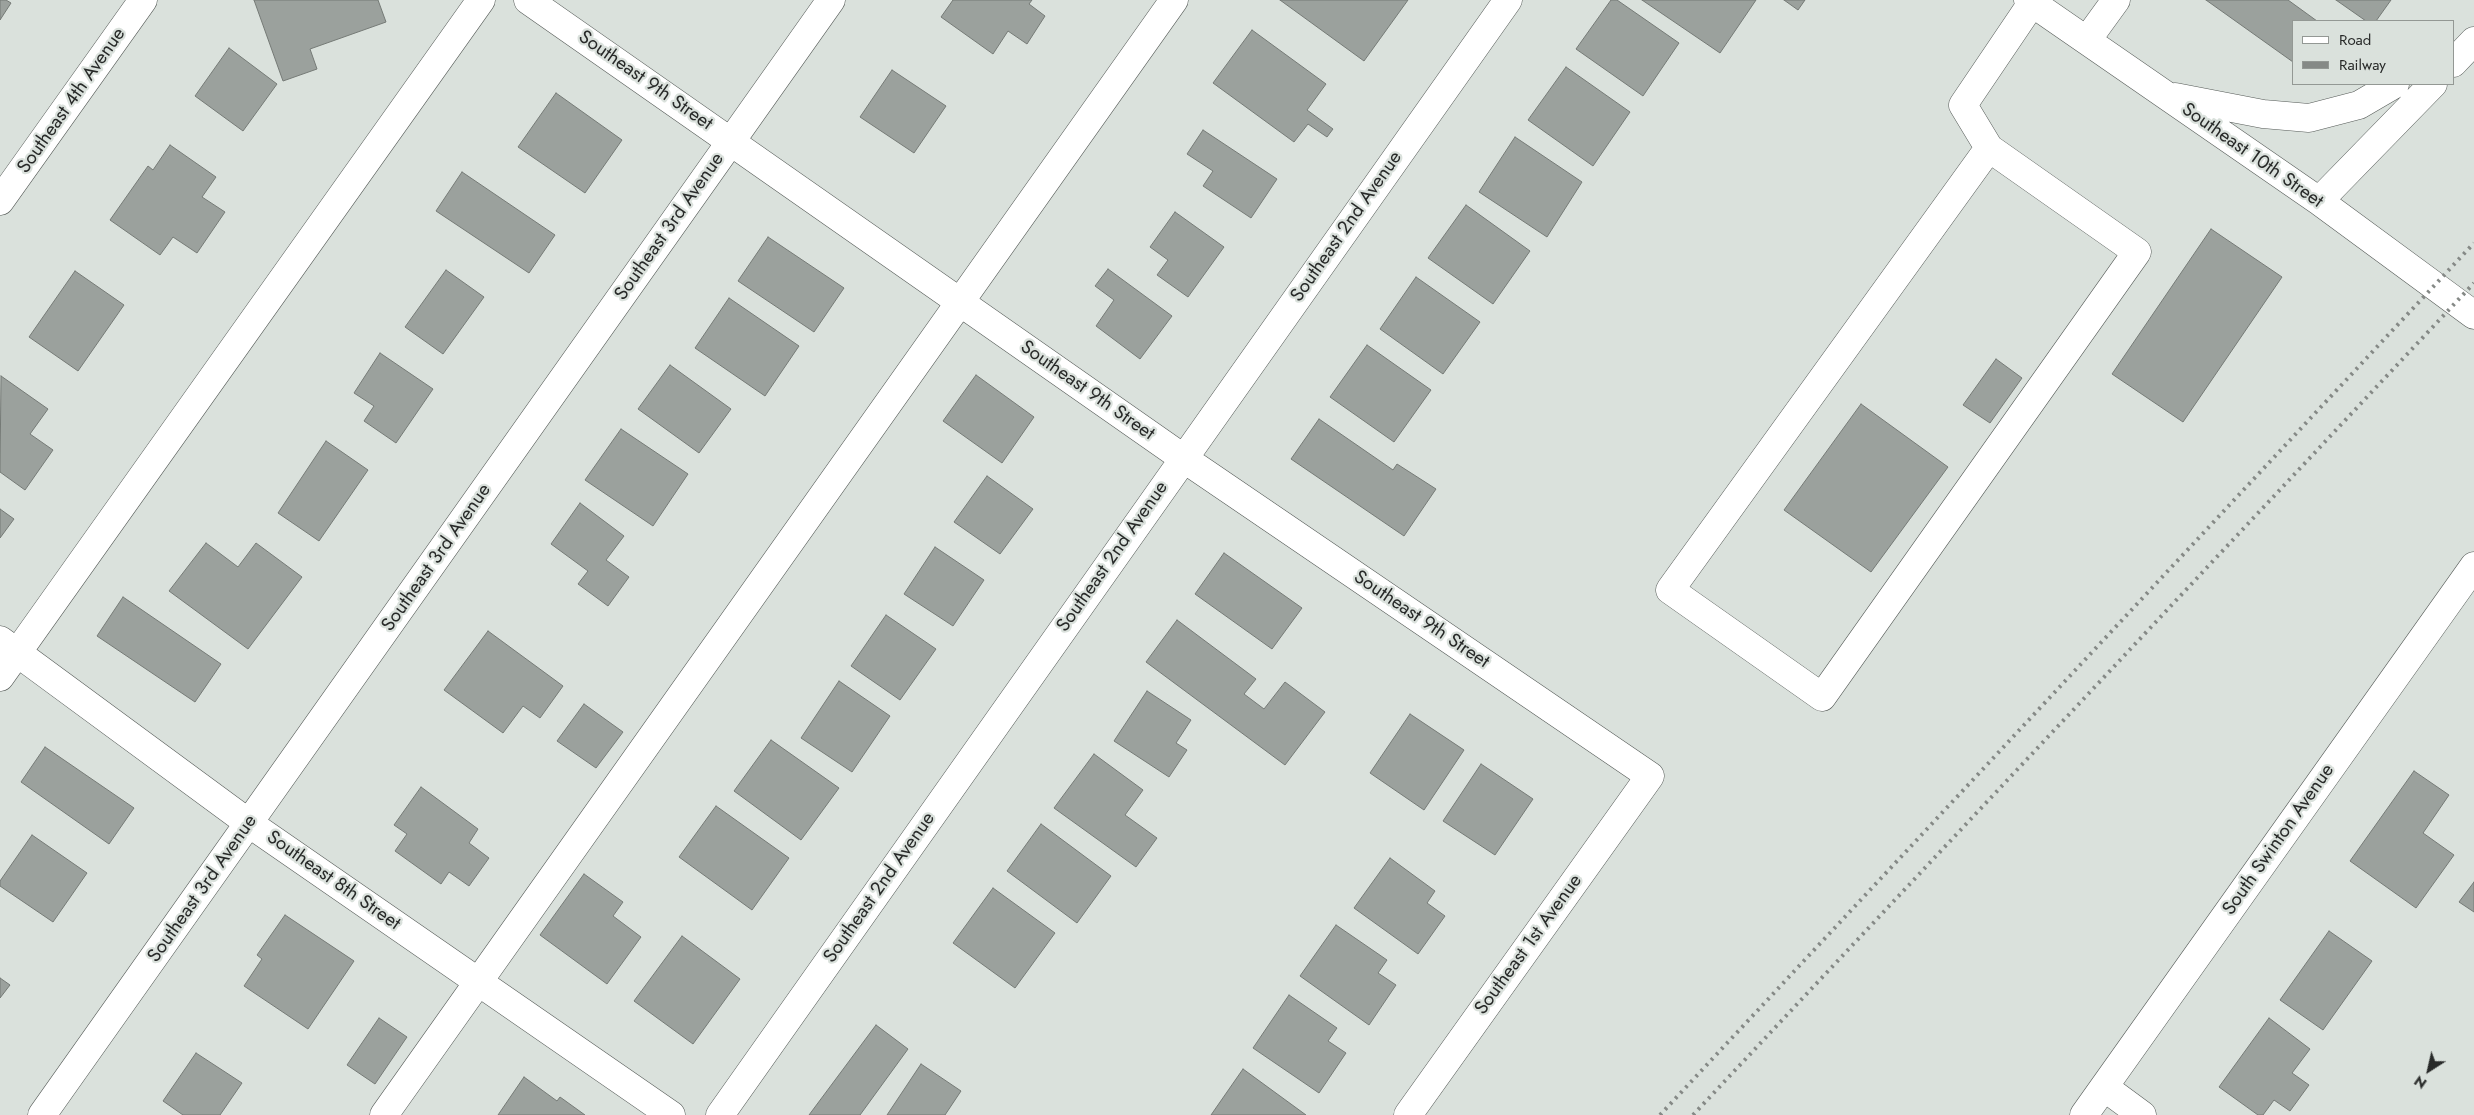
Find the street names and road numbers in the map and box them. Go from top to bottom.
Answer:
street label: Southeast 4th Avenue [13,24,131,178]
street label: Southeast 9th Street [573,26,717,136]
street label: Southeast 10th Street [2177,99,2327,213]
street label: Southeast 2nd Avenue [1286,147,1408,307]
street label: Southeast 3rd Avenue [611,149,729,305]
street label: Southeast 9th Street [1015,336,1159,446]
street label: Southeast 2nd Avenue [1052,477,1174,637]
street label: Southeast 3rd Avenue [378,480,496,636]
street label: Southeast 9th Street [1349,566,1493,674]
street label: South Swinton Avenue [2218,760,2340,920]
street label: Southeast 2nd Avenue [819,808,941,968]
street label: Southeast 3rd Avenue [144,811,262,967]
street label: Southeast 8th Street [262,826,404,936]
street label: Southeast 1st Avenue [1470,870,1588,1020]

